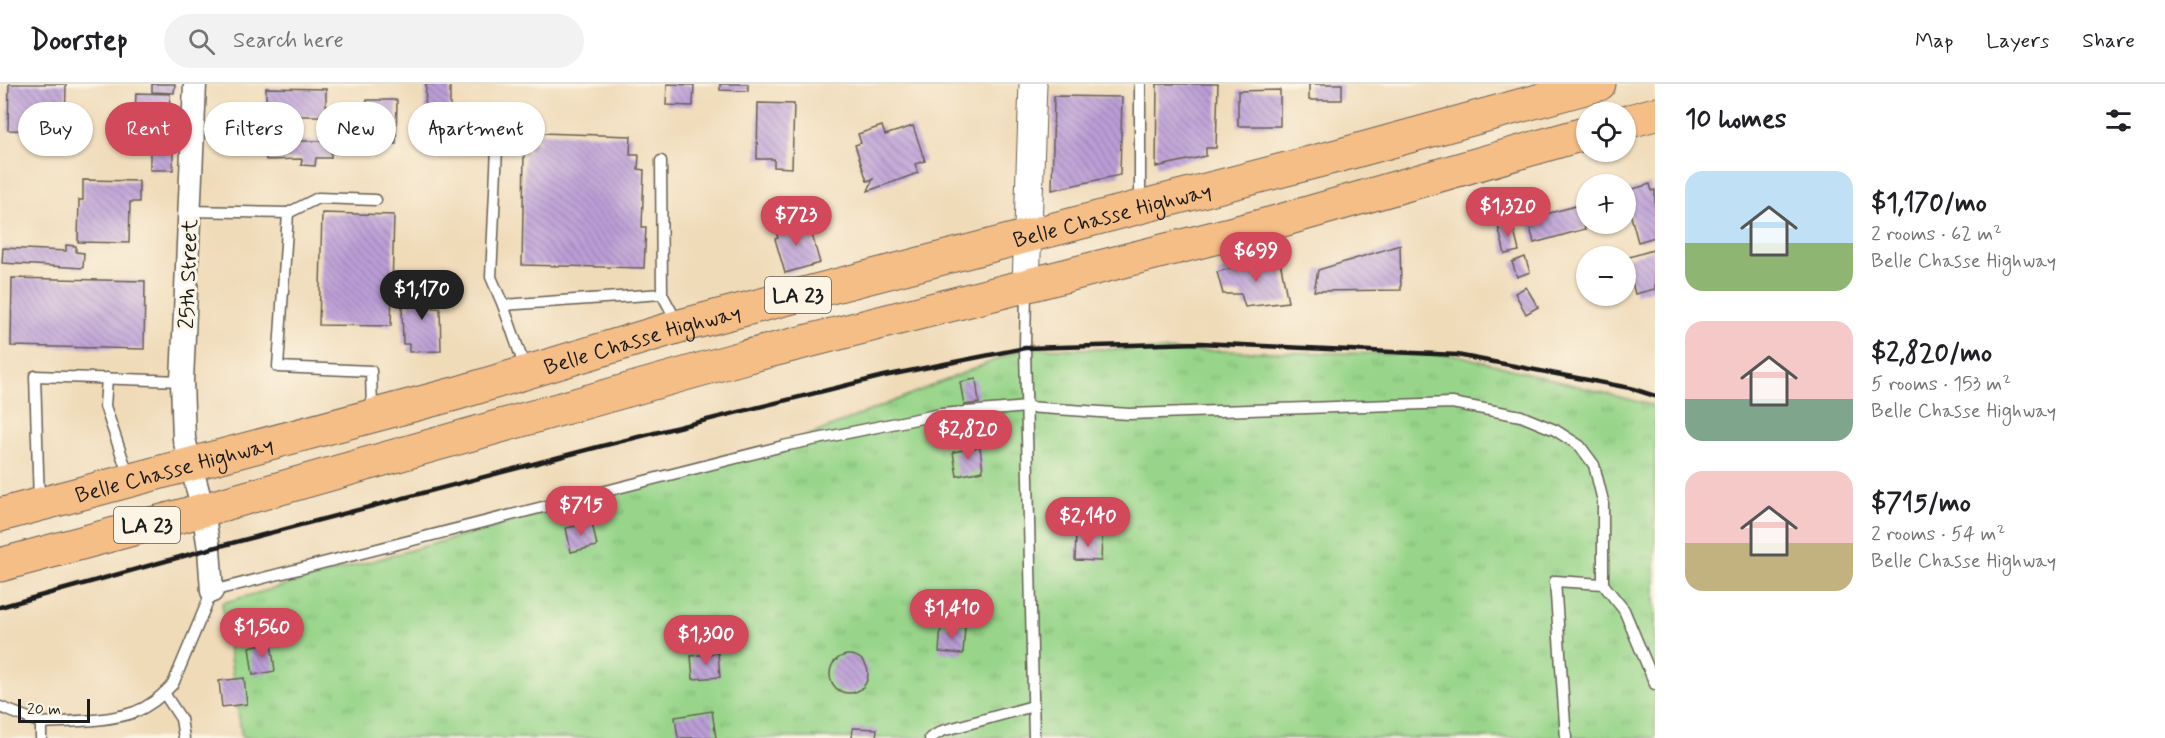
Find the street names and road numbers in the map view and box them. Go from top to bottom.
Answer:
street label: Belle Chasse Highway [1010,177,1215,255]
street label: 25th Street [173,219,205,330]
road number: LA 23 [765,277,831,313]
street label: Belle Chasse Highway [541,299,744,382]
street label: Belle Chasse Highway [72,431,277,510]
road number: LA 23 [114,507,180,543]

